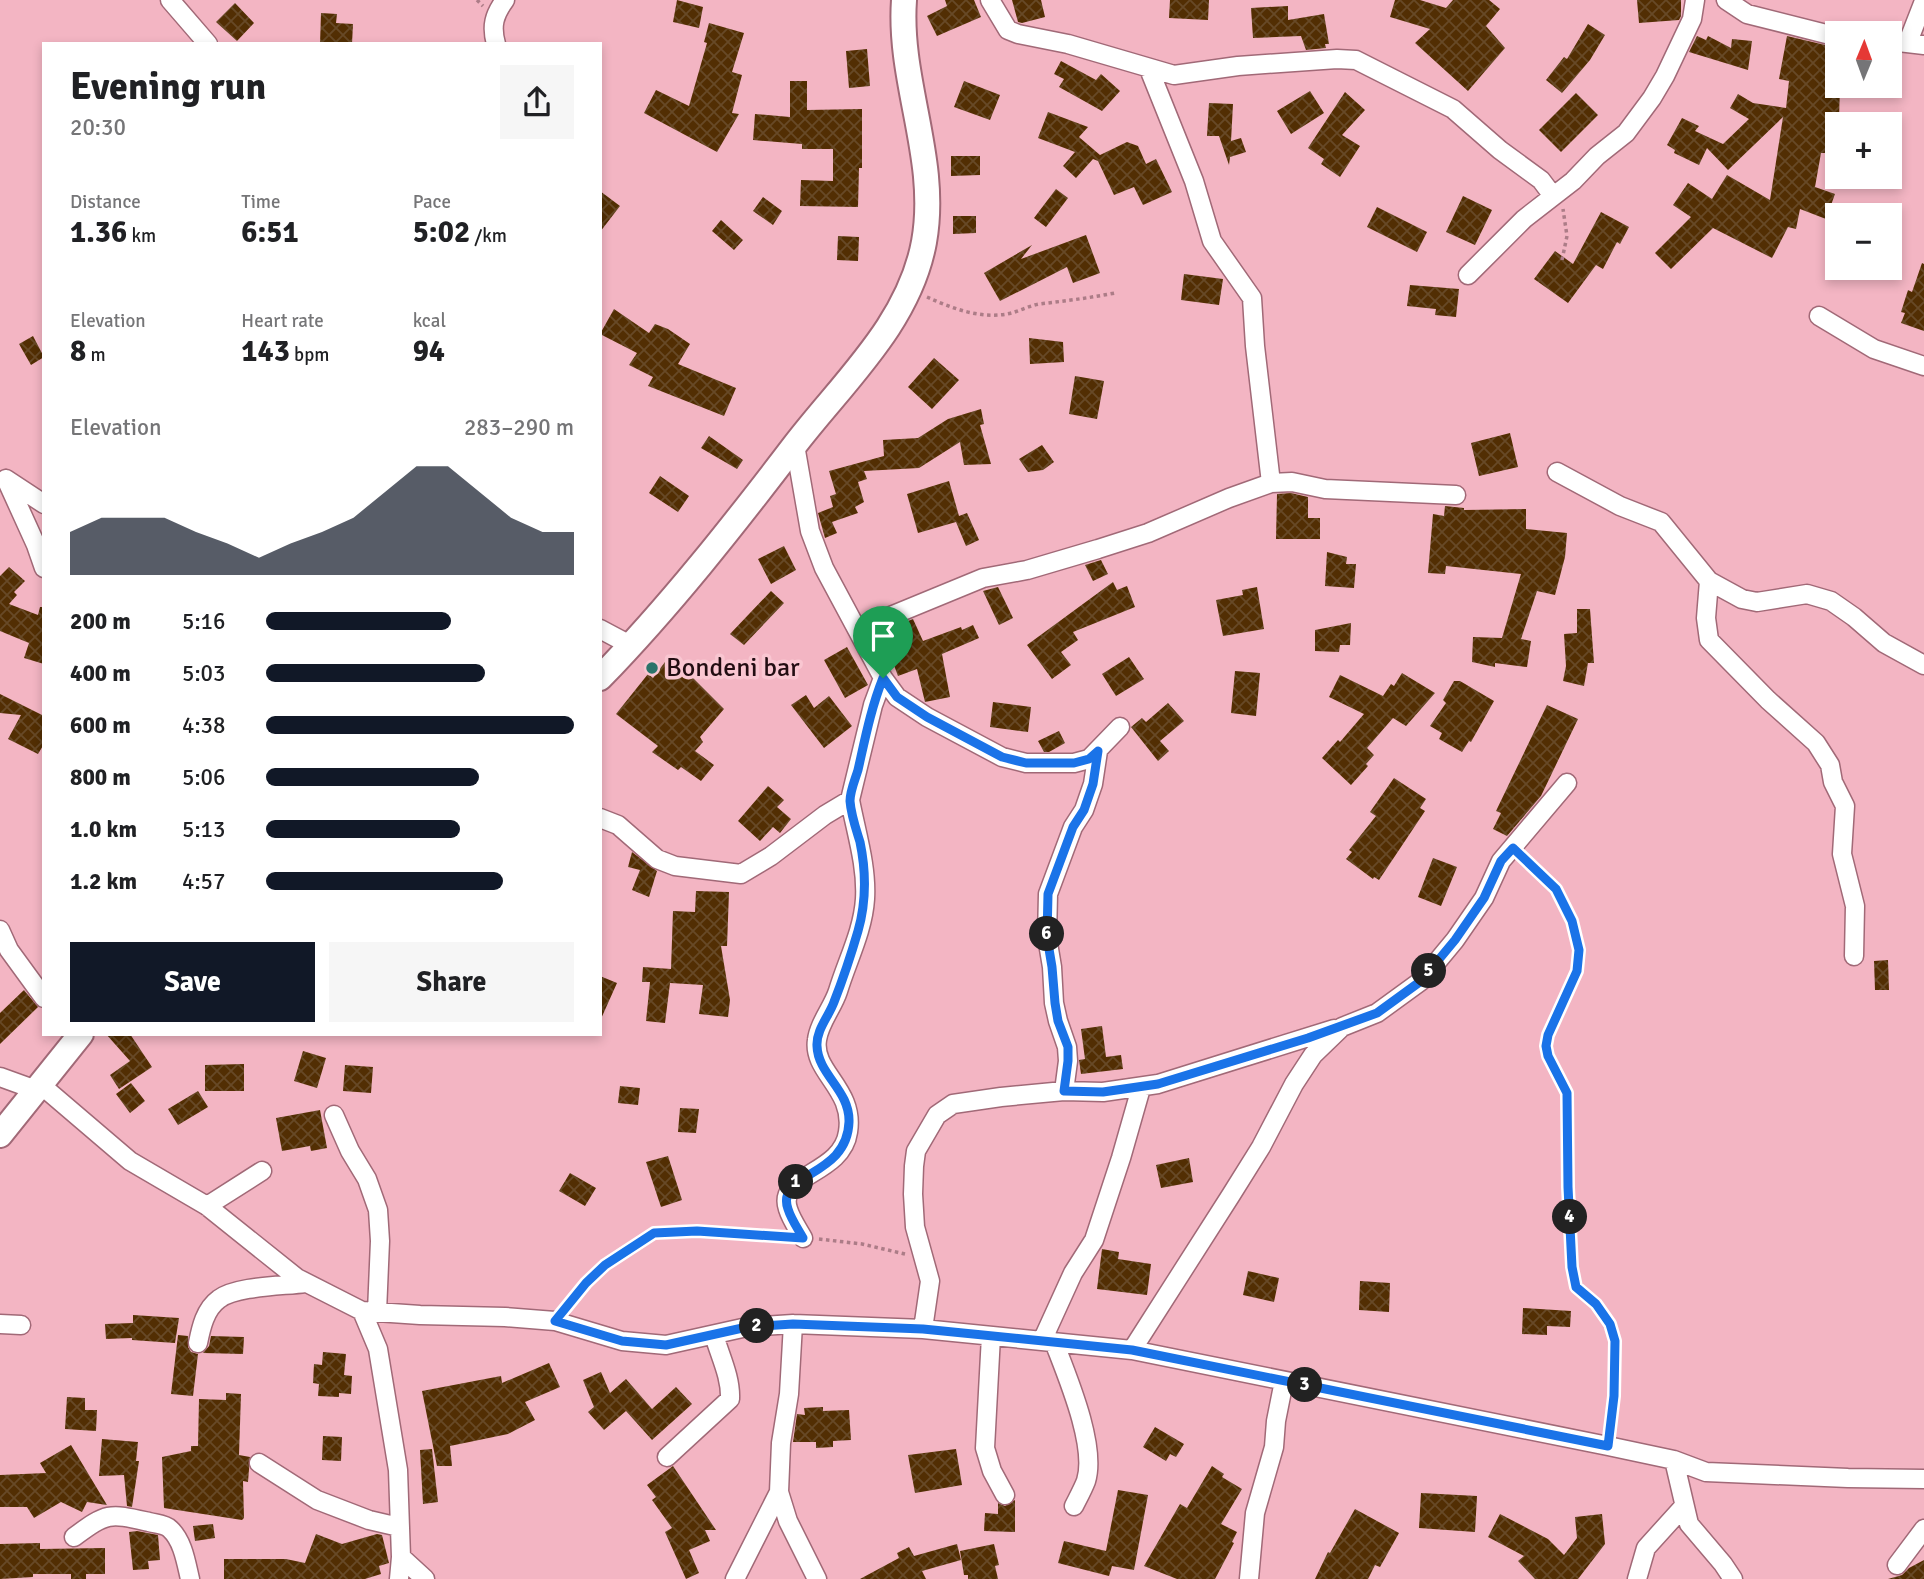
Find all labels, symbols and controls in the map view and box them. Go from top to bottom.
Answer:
north arrow [1825,21,1902,98]
map controls [1825,21,1902,280]
text: Evening run [70,63,266,110]
button: share [500,65,574,139]
button: + [1825,112,1902,189]
text: 20:30 [70,113,126,142]
text: Distance [70,190,141,214]
text: Time [241,190,280,214]
text: Pace [413,190,451,214]
button: − [1825,203,1902,280]
text: 1.36 [70,214,127,251]
text: 6:51 [241,214,299,251]
text: 5:02 [413,214,470,251]
text: km [127,224,156,248]
text: /km [470,224,507,248]
text: Elevation [70,309,146,333]
text: Heart rate [241,309,324,333]
text: kcal [413,309,446,333]
text: 8 [70,333,86,370]
text: 143 [241,333,290,370]
text: 94 [413,333,445,370]
text: m [86,343,106,367]
text: bpm [290,343,329,367]
text: Elevation [70,413,162,442]
text: 283–290 m [464,413,574,442]
pin [853,606,913,678]
text: 200 m [70,607,131,636]
text: 5:16 [182,607,225,636]
icon: arrive [864,617,902,655]
place label: Bondeni bar [666,652,800,684]
text: 400 m [70,659,131,688]
text: 5:03 [182,659,225,688]
marker: Bondeni bar [644,660,660,676]
text: 600 m [70,711,131,740]
text: 4:38 [182,711,225,740]
text: 800 m [70,763,131,792]
text: 5:06 [182,763,225,792]
text: 1.0 km [70,815,137,844]
text: 5:13 [182,815,225,844]
text: 1.2 km [70,867,137,896]
text: 4:57 [182,867,225,896]
pin: 6 [1030,916,1064,951]
text: 6 [1041,921,1052,945]
button: Save [70,942,315,1022]
button: Share [329,942,574,1022]
pin: 5 [1412,954,1446,988]
text: 5 [1423,958,1434,982]
pin: 1 [778,1164,814,1200]
text: 1 [790,1169,801,1193]
pin: 4 [1552,1200,1588,1234]
text: 4 [1564,1204,1575,1228]
pin: 2 [740,1308,774,1344]
text: 2 [751,1313,762,1337]
pin: 3 [1288,1368,1322,1402]
text: 3 [1299,1372,1310,1396]

